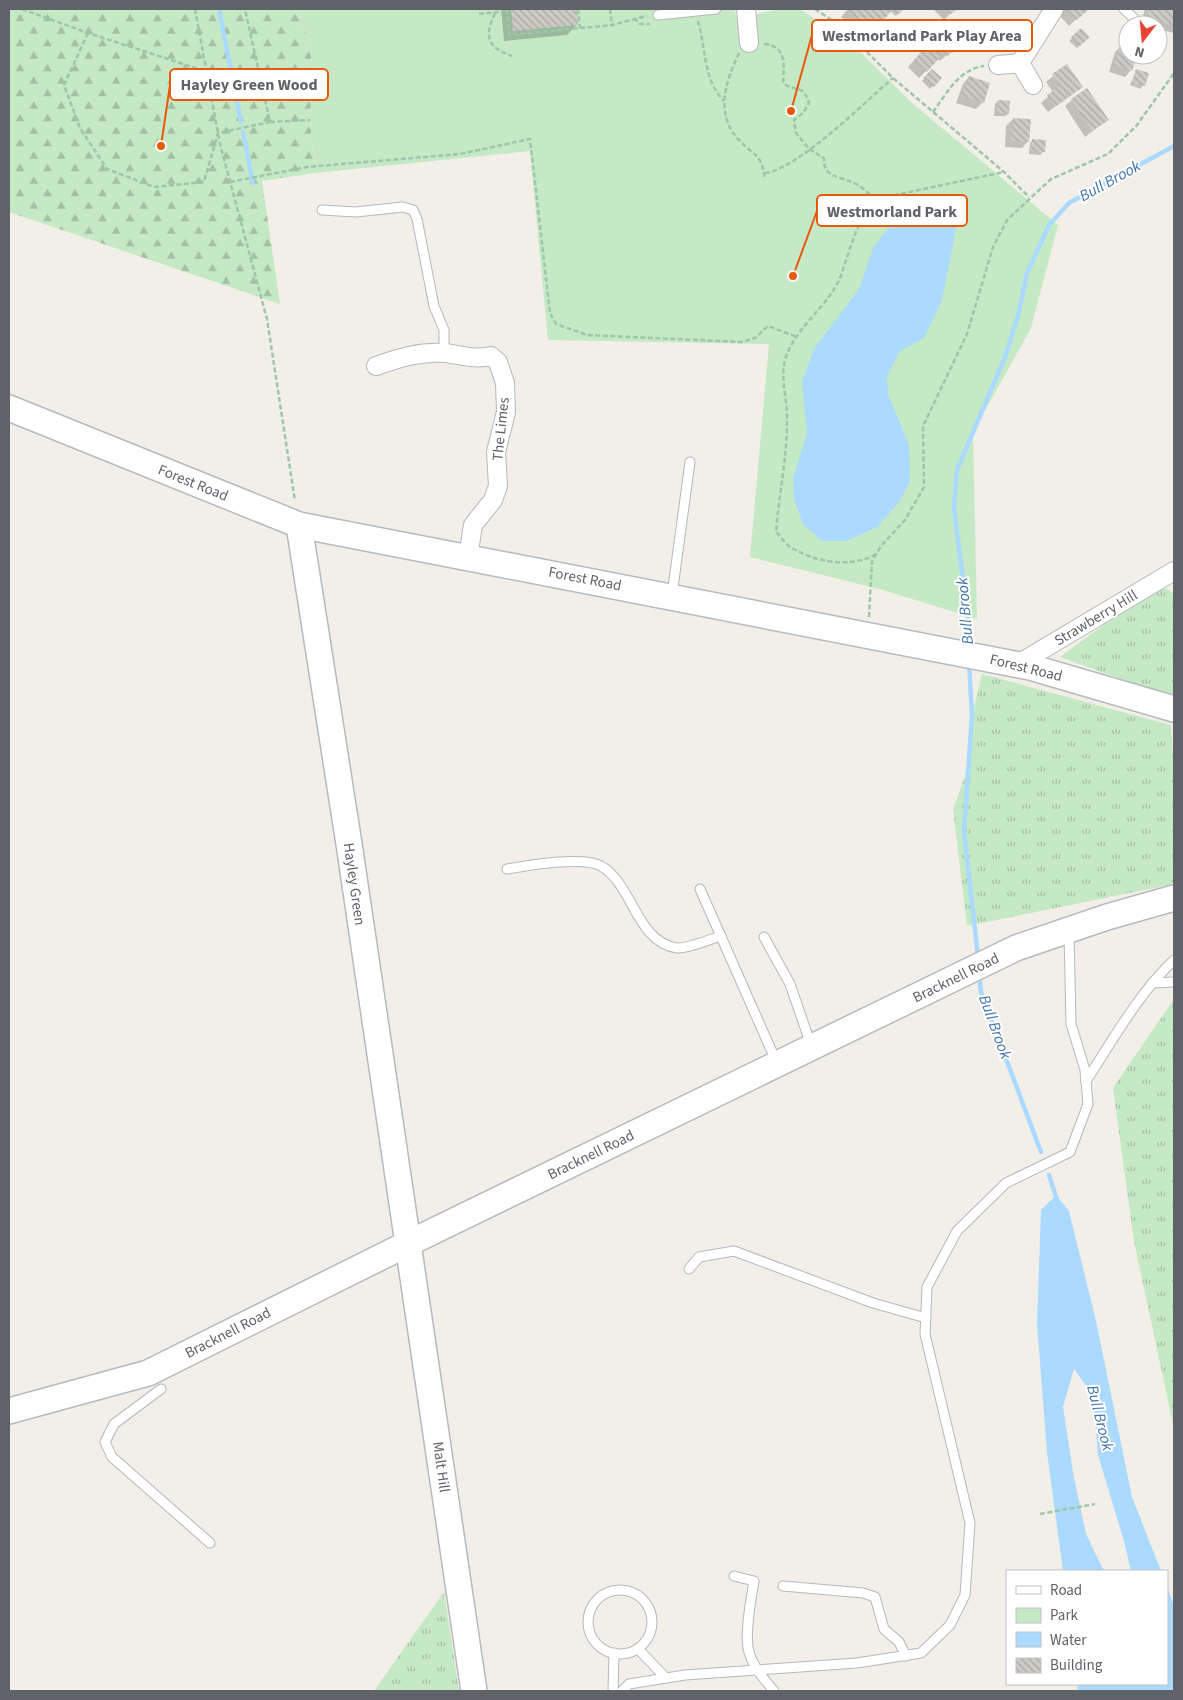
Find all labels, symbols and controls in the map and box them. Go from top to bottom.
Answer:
north arrow [1118,15,1168,65]
callout: Westmorland Park Play Area [812,20,1032,51]
text: Westmorland Park Play Area [822,25,1022,47]
text: N [1132,41,1147,62]
callout: Hayley Green Wood [170,69,328,100]
text: Hayley Green Wood [180,74,318,96]
water label: Bull Brook [1075,155,1145,207]
callout: Westmorland Park [817,195,967,226]
text: Westmorland Park [827,201,957,223]
street label: The Limes [487,396,515,462]
street label: Forest Road [155,459,231,507]
street label: Forest Road [547,562,623,596]
water label: Bull Brook [951,576,979,645]
street label: Strawberry Hill [1050,585,1142,651]
street label: Forest Road [988,649,1064,687]
street label: Hayley Green [338,841,370,927]
street label: Bracknell Road [909,948,1003,1008]
water label: Bull Brook [973,992,1017,1063]
street label: Bracknell Road [544,1125,638,1185]
street label: Bracknell Road [181,1302,275,1364]
water label: Bull Brook [1081,1383,1119,1454]
street label: Malt Hill [427,1440,455,1494]
legend [1006,1570,1168,1685]
text: Road [1050,1580,1082,1601]
text: Park [1050,1605,1079,1626]
text: Water [1050,1630,1087,1651]
text: Building [1050,1655,1103,1676]

